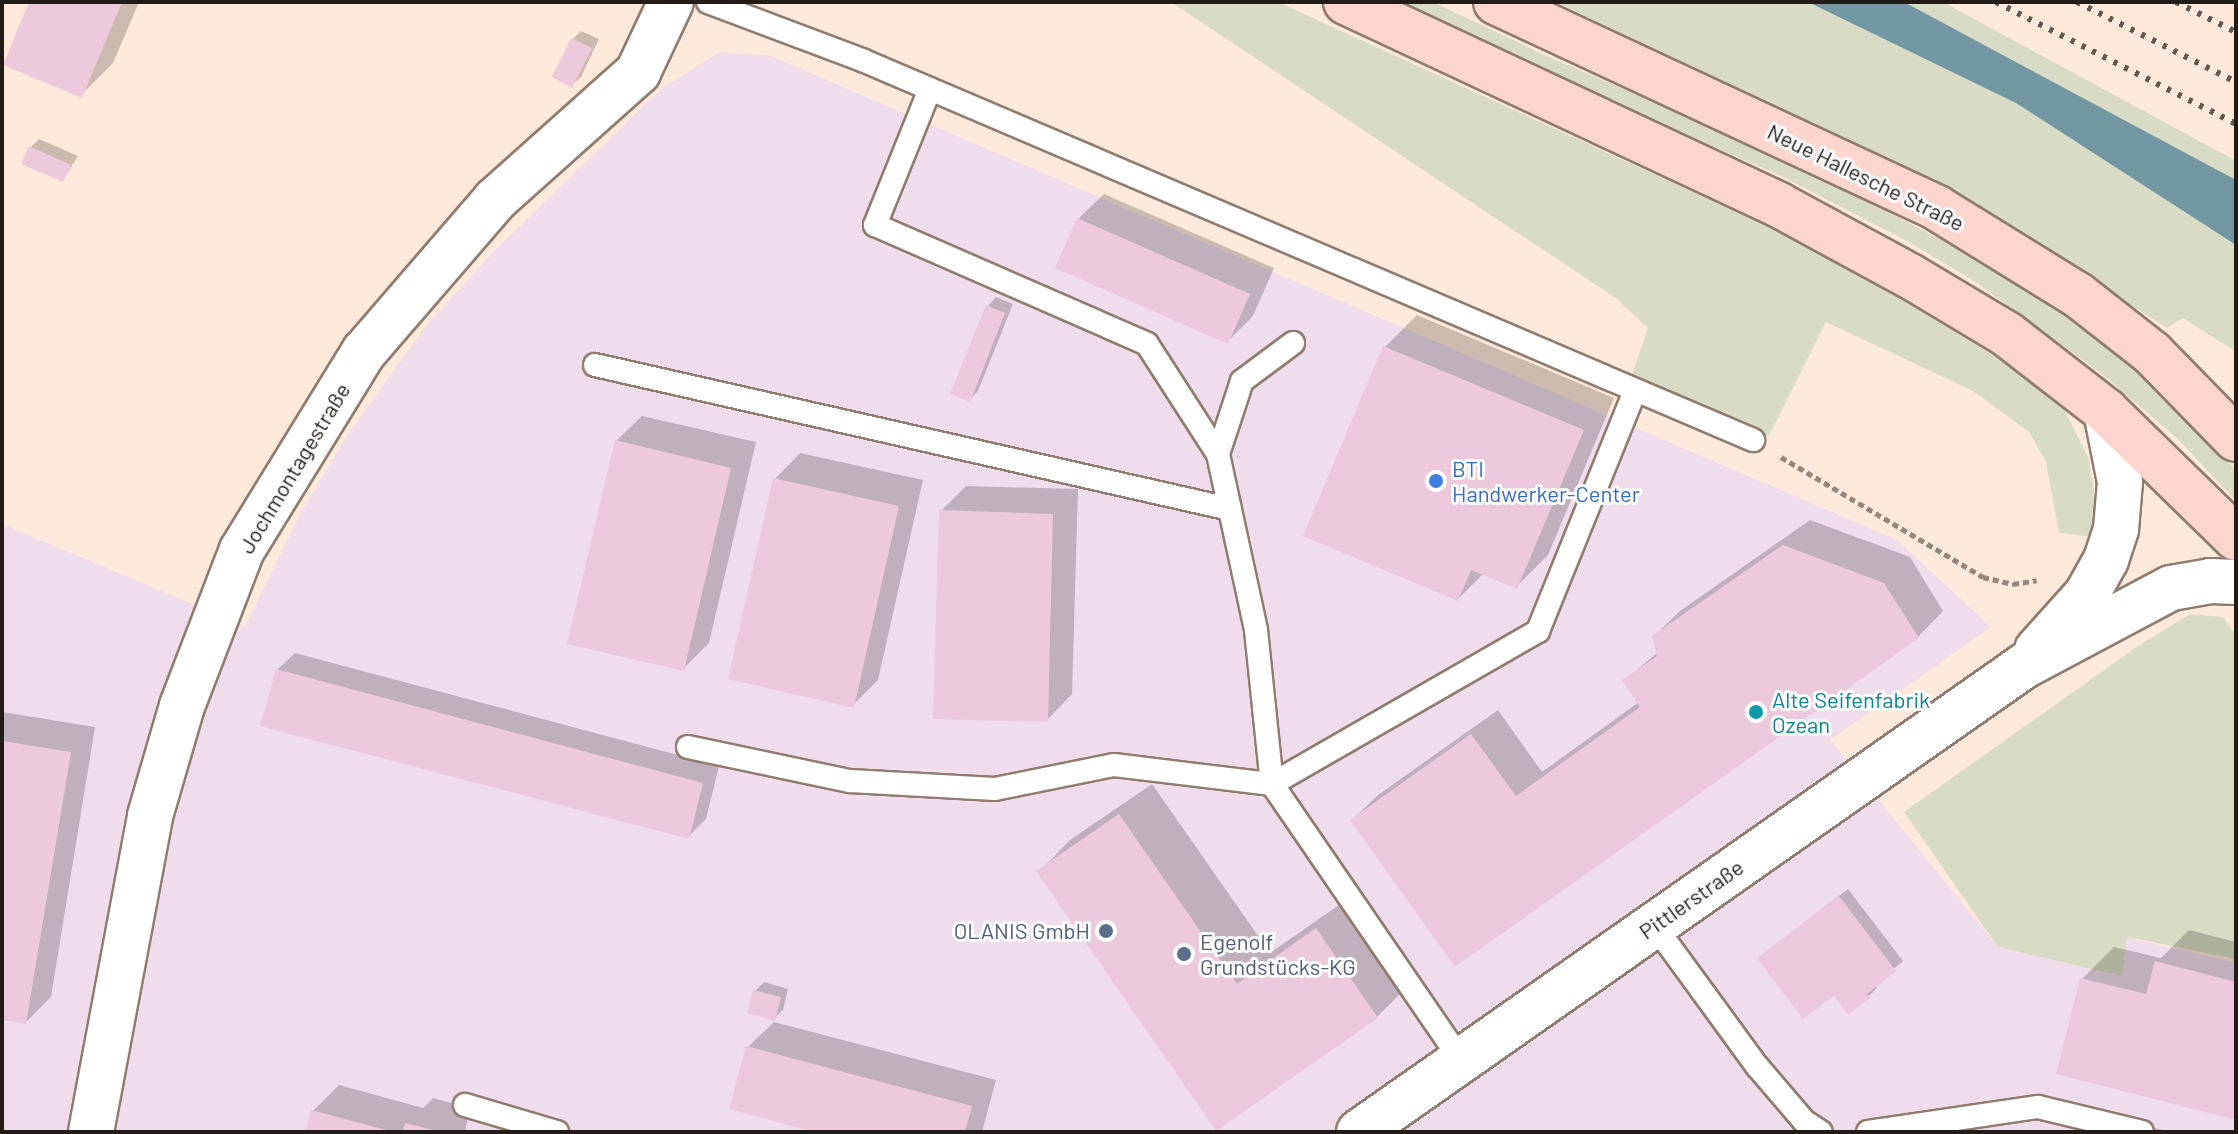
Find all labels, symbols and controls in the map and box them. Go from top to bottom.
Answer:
street label: Neue Hallesche Straße [1763,118,1969,236]
street label: Jochmontagestraße [233,378,355,558]
place label: BTI Handwerker-Center [1452,455,1640,506]
marker: BTI Handwerker-Center [1427,472,1445,490]
place label: Alte Seifenfabrik Ozean [1772,686,1930,738]
marker: Alte Seifenfabrik Ozean [1747,703,1765,721]
street label: Pittlerstraße [1634,853,1748,945]
place label: OLANIS GmbH [954,918,1090,944]
marker: OLANIS GmbH [1097,922,1115,940]
place label: Egenolf Grundstücks-KG [1200,928,1356,980]
marker: Egenolf Grundstücks-KG [1175,945,1193,963]

